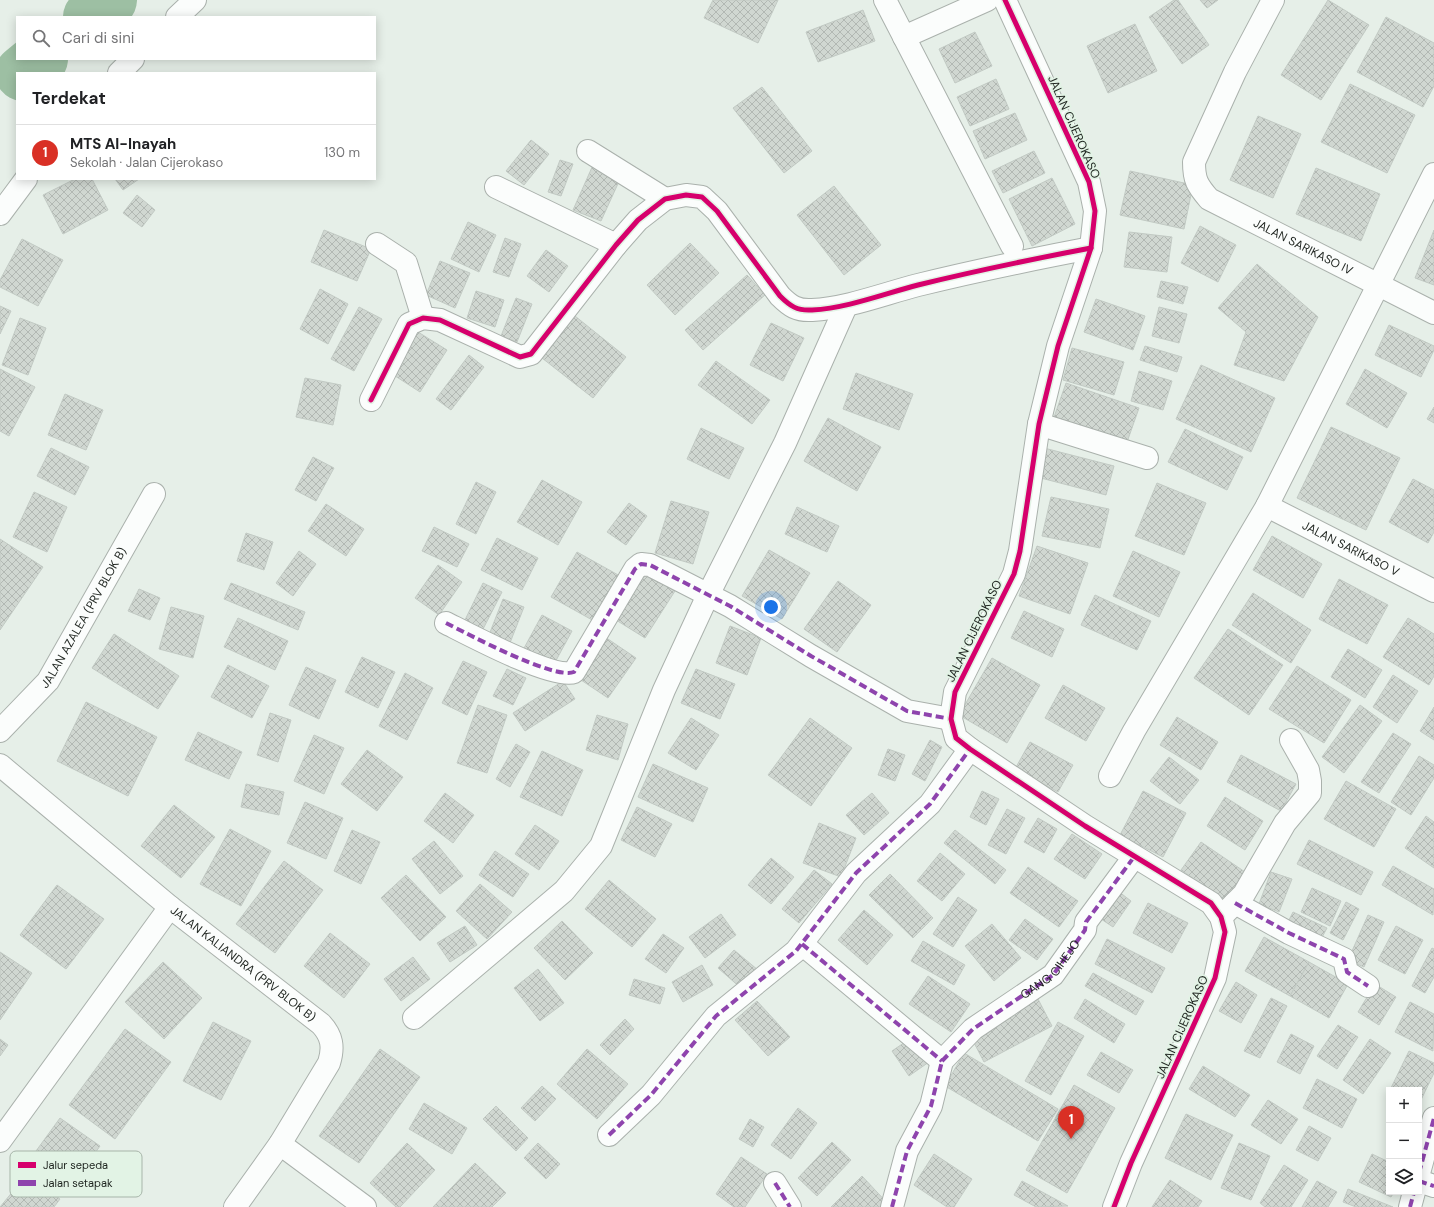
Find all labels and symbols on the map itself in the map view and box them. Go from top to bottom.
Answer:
street label: JALAN CIJEROKASO [1044,73,1104,181]
street label: JALAN SARIKASO IV [1251,215,1356,279]
street label: JALAN SARIKASO V [1300,517,1402,580]
street label: JALAN AZALEA (PRV BLOK B) [37,544,130,692]
street label: JALAN CIJEROKASO [942,577,1006,685]
your location [761,597,781,617]
street label: JALAN KALIANDRA (PRV BLOK B) [167,902,319,1025]
street label: GANG CIHEJO [1017,936,1084,1003]
street label: JALAN CIJEROKASO [1152,973,1212,1081]
pin: 1 [1058,1106,1084,1139]
legend [10,1151,142,1197]
text: Jalur sepeda [43,1158,108,1172]
text: Jalan setapak [43,1176,113,1190]

